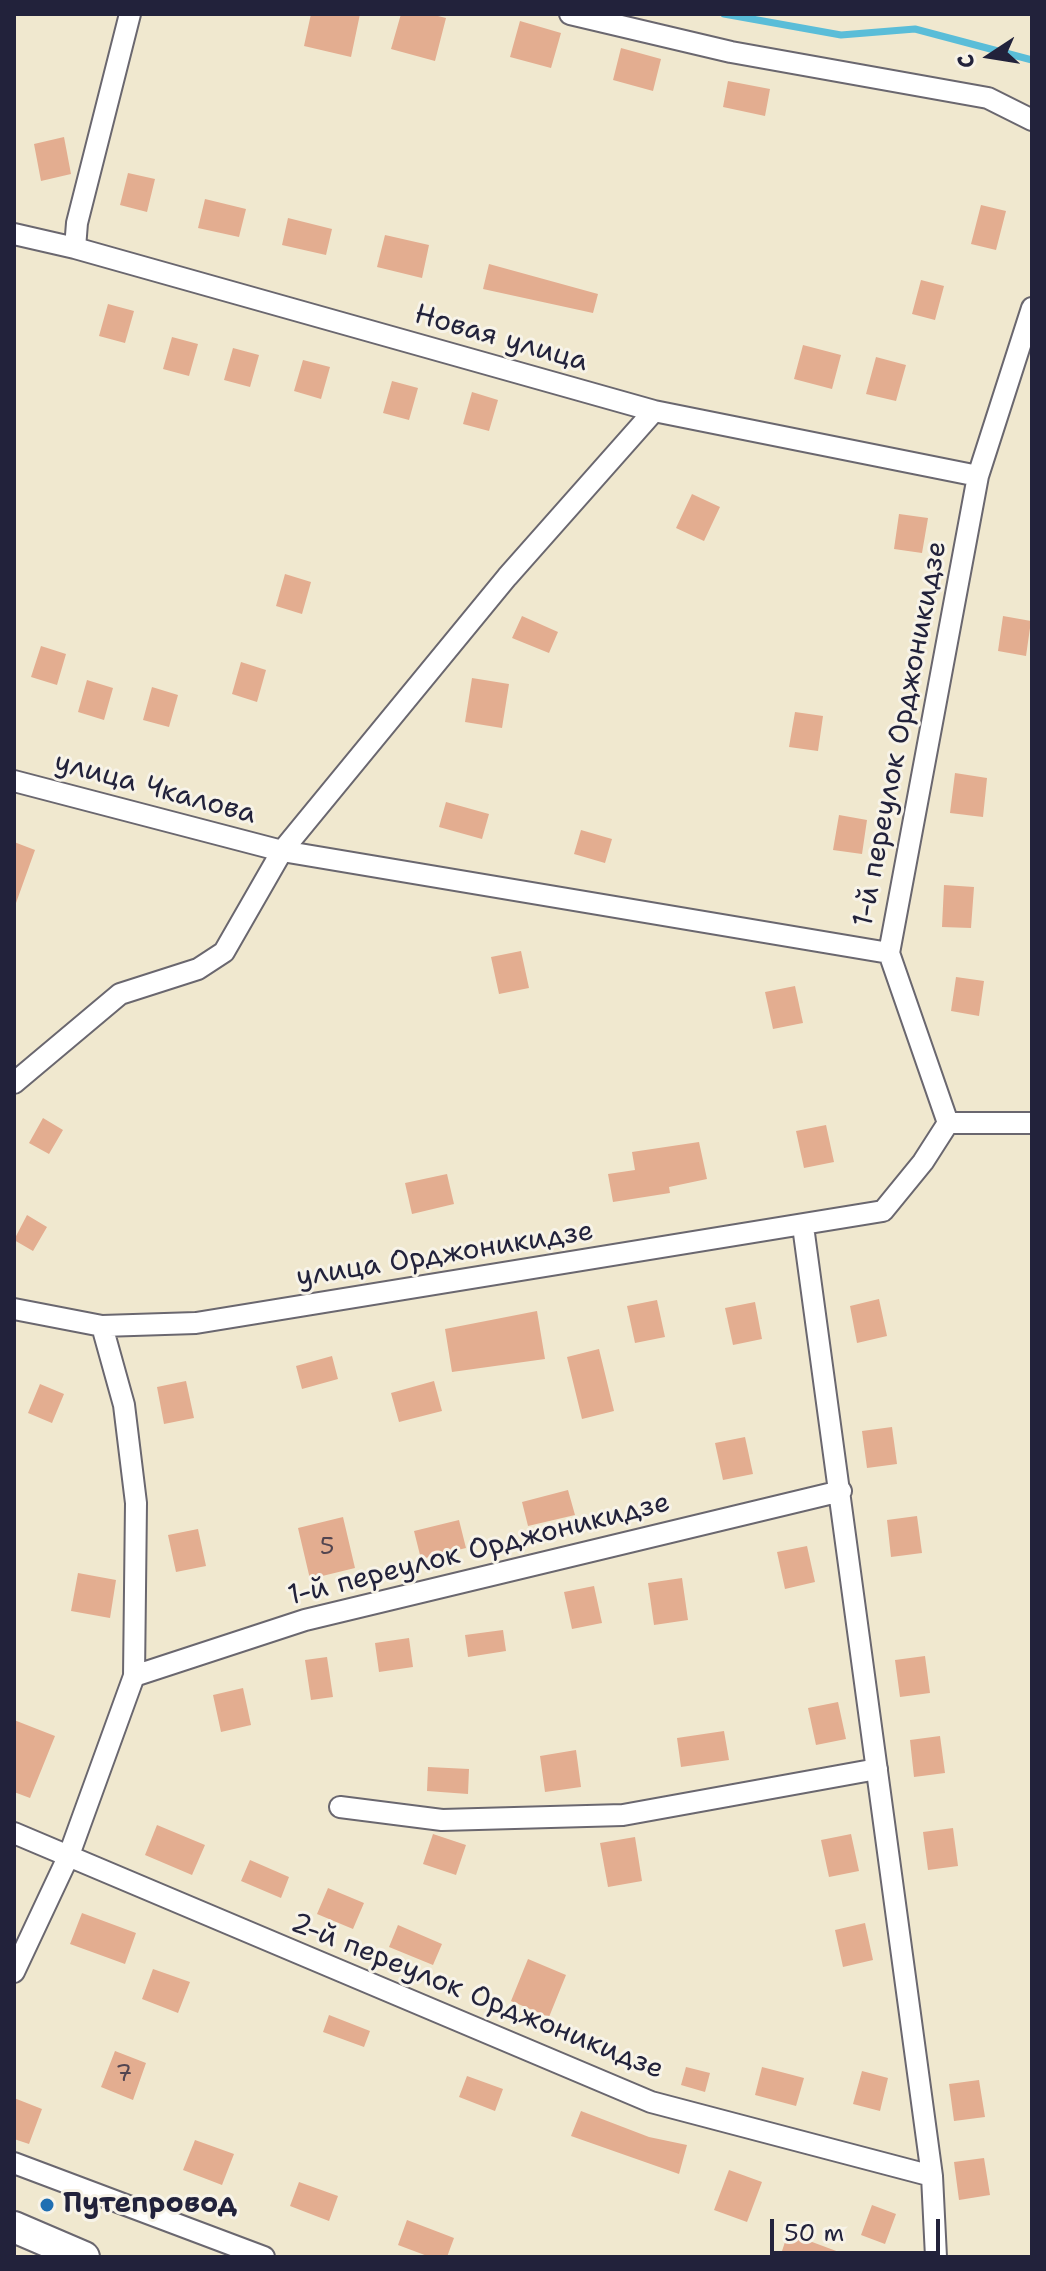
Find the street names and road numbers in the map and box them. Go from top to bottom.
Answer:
street label: Новая улица [410,298,592,380]
street label: 1-й переулок Орджоникидзе [847,538,955,930]
street label: улица Чкалова [50,746,260,832]
street label: улица Орджоникидзе [294,1215,596,1295]
street label: 1-й переулок Орджоникидзе [285,1486,673,1614]
street label: 2-й переулок Орджоникидзе [286,1907,668,2087]

